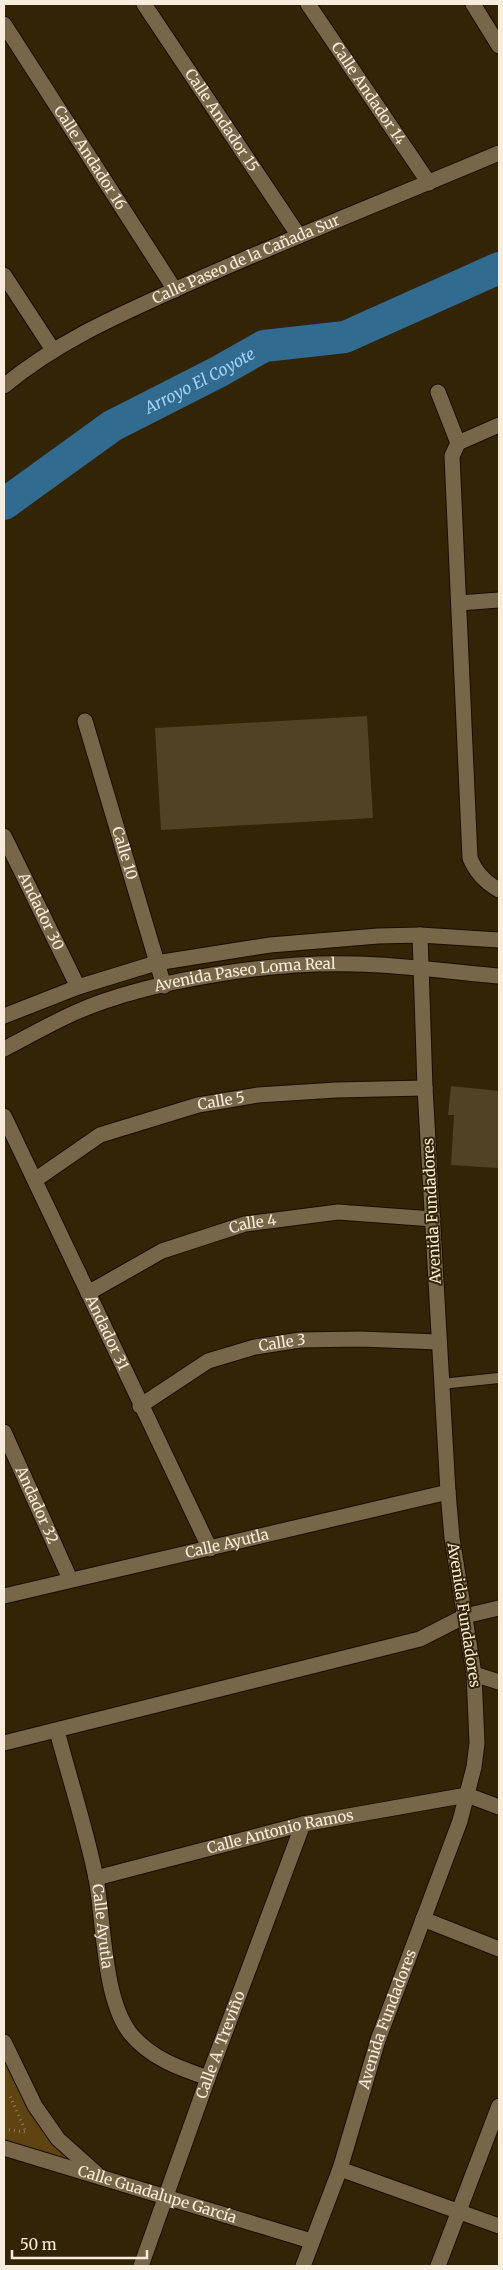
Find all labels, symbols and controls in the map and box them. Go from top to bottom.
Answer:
street label: Calle Andador 14 [327,38,410,148]
street label: Calle Andador 15 [181,65,263,175]
street label: Calle Andador 16 [50,102,131,213]
street label: Calle Paseo de la Cañada Sur [149,210,343,308]
water label: Arroyo El Coyote [139,343,258,419]
street label: Calle 10 [108,824,142,882]
street label: Andador 30 [14,868,68,953]
street label: Avenida Paseo Loma Real [151,954,336,996]
street label: Calle 5 [196,1087,246,1114]
street label: Avenida Fundadores [418,1137,445,1286]
street label: Calle 4 [226,1210,278,1238]
street label: Andador 31 [81,1291,134,1373]
street label: Calle 3 [257,1330,306,1355]
street label: Andador 32 [11,1462,63,1547]
street label: Calle Ayutla [183,1524,270,1562]
street label: Avenida Fundadores [444,1540,485,1689]
street label: Calle Antonio Ramos [205,1805,355,1858]
street label: Calle Ayutla [88,1883,117,1970]
street label: Avenida Fundadores [354,1947,420,2092]
street label: Calle A. Treviño [191,1988,249,2101]
street label: Calle Guadalupe García [76,2161,239,2227]
scale bar [12,2228,148,2260]
text: 50 m [20,2235,57,2254]

